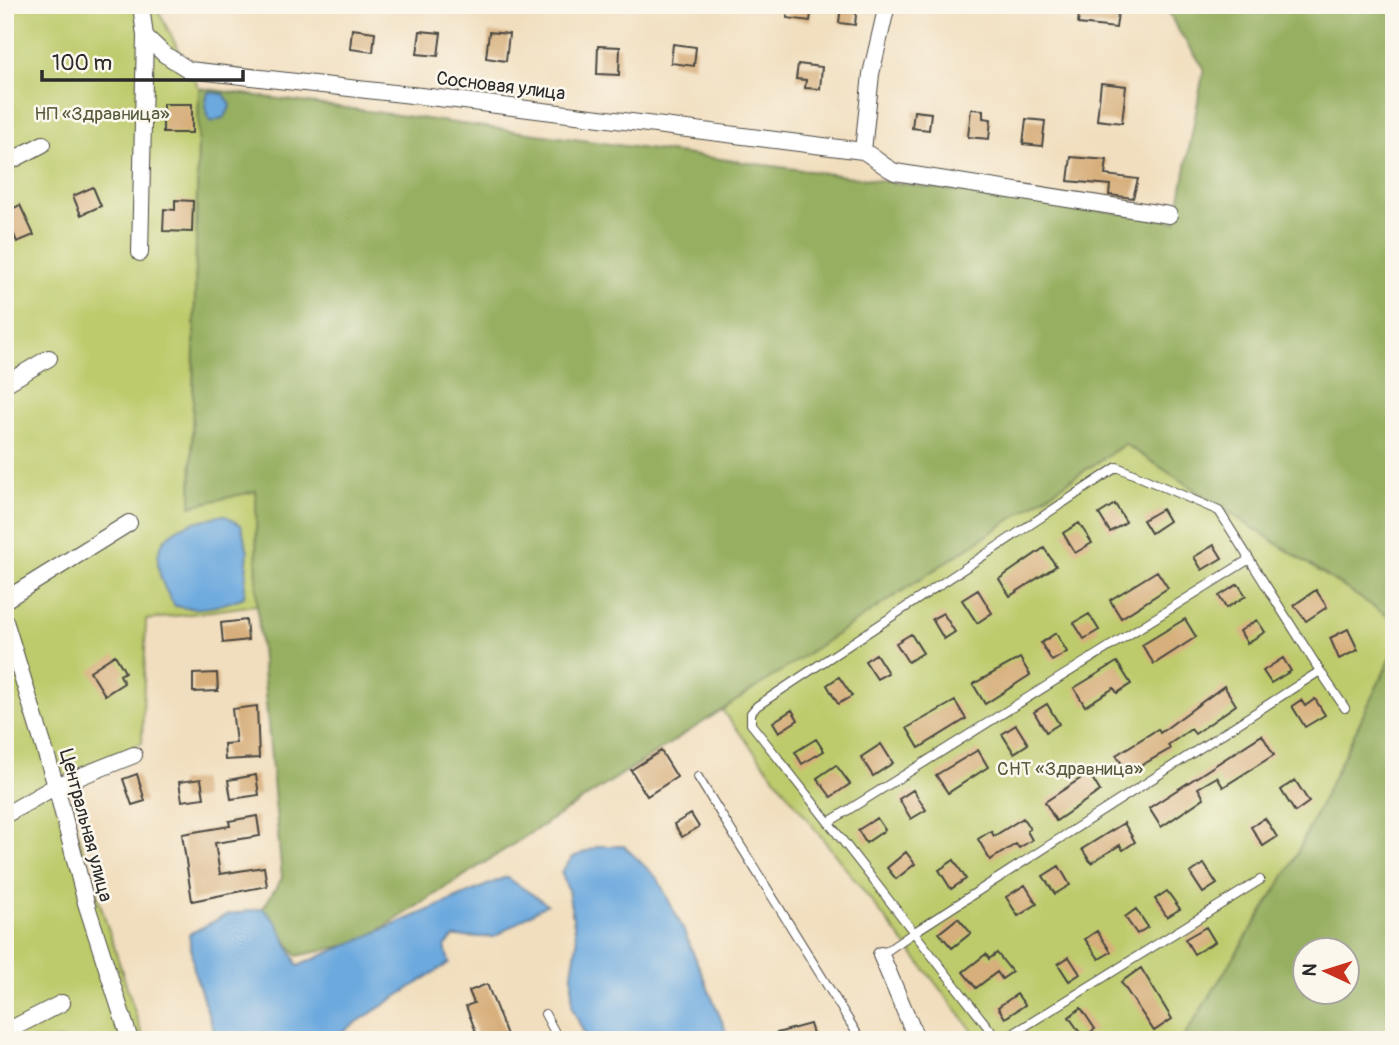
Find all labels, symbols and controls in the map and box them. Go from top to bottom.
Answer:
scale bar [42,38,243,82]
text: 100 m [52,50,112,77]
street label: Сосновая улица [435,66,567,106]
park label: НП «Здравница» [34,102,170,126]
street label: Центральная улица [54,746,118,904]
park label: СНТ «Здравница» [997,757,1143,781]
north arrow [1290,936,1360,1006]
text: N [1298,962,1322,977]

